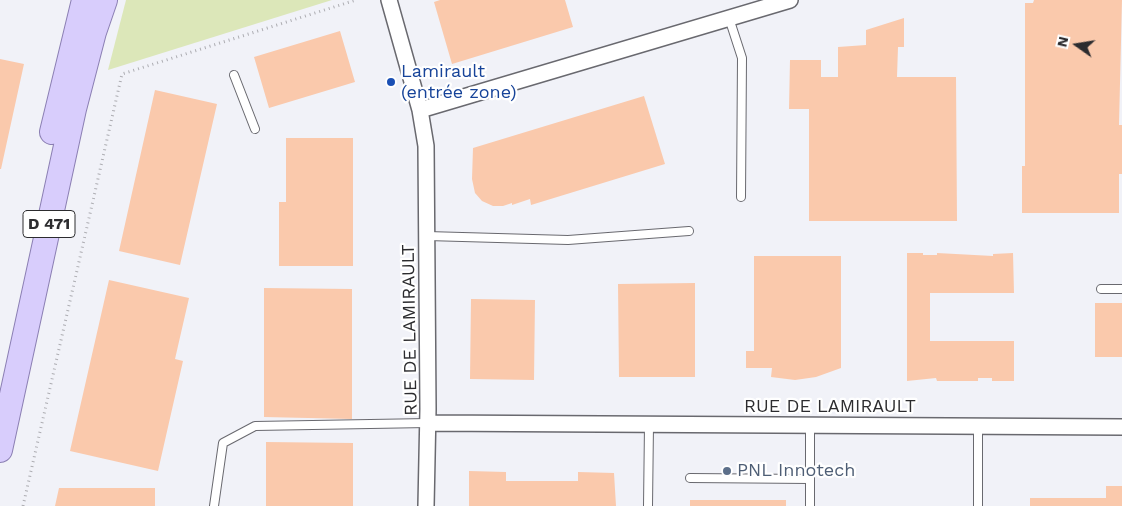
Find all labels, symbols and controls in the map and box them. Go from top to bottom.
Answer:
north arrow [1052,20,1102,70]
text: N [1053,35,1071,48]
place label: Lamirault (entrée zone) [401,61,517,104]
marker: Lamirault (entrée zone) [385,76,397,88]
road number: D 471 [23,210,75,238]
street label: RUE DE LAMIRAULT [398,244,422,416]
street label: RUE DE LAMIRAULT [744,396,916,418]
place label: PNL Innotech [737,460,855,482]
marker: PNL Innotech [721,465,733,477]

